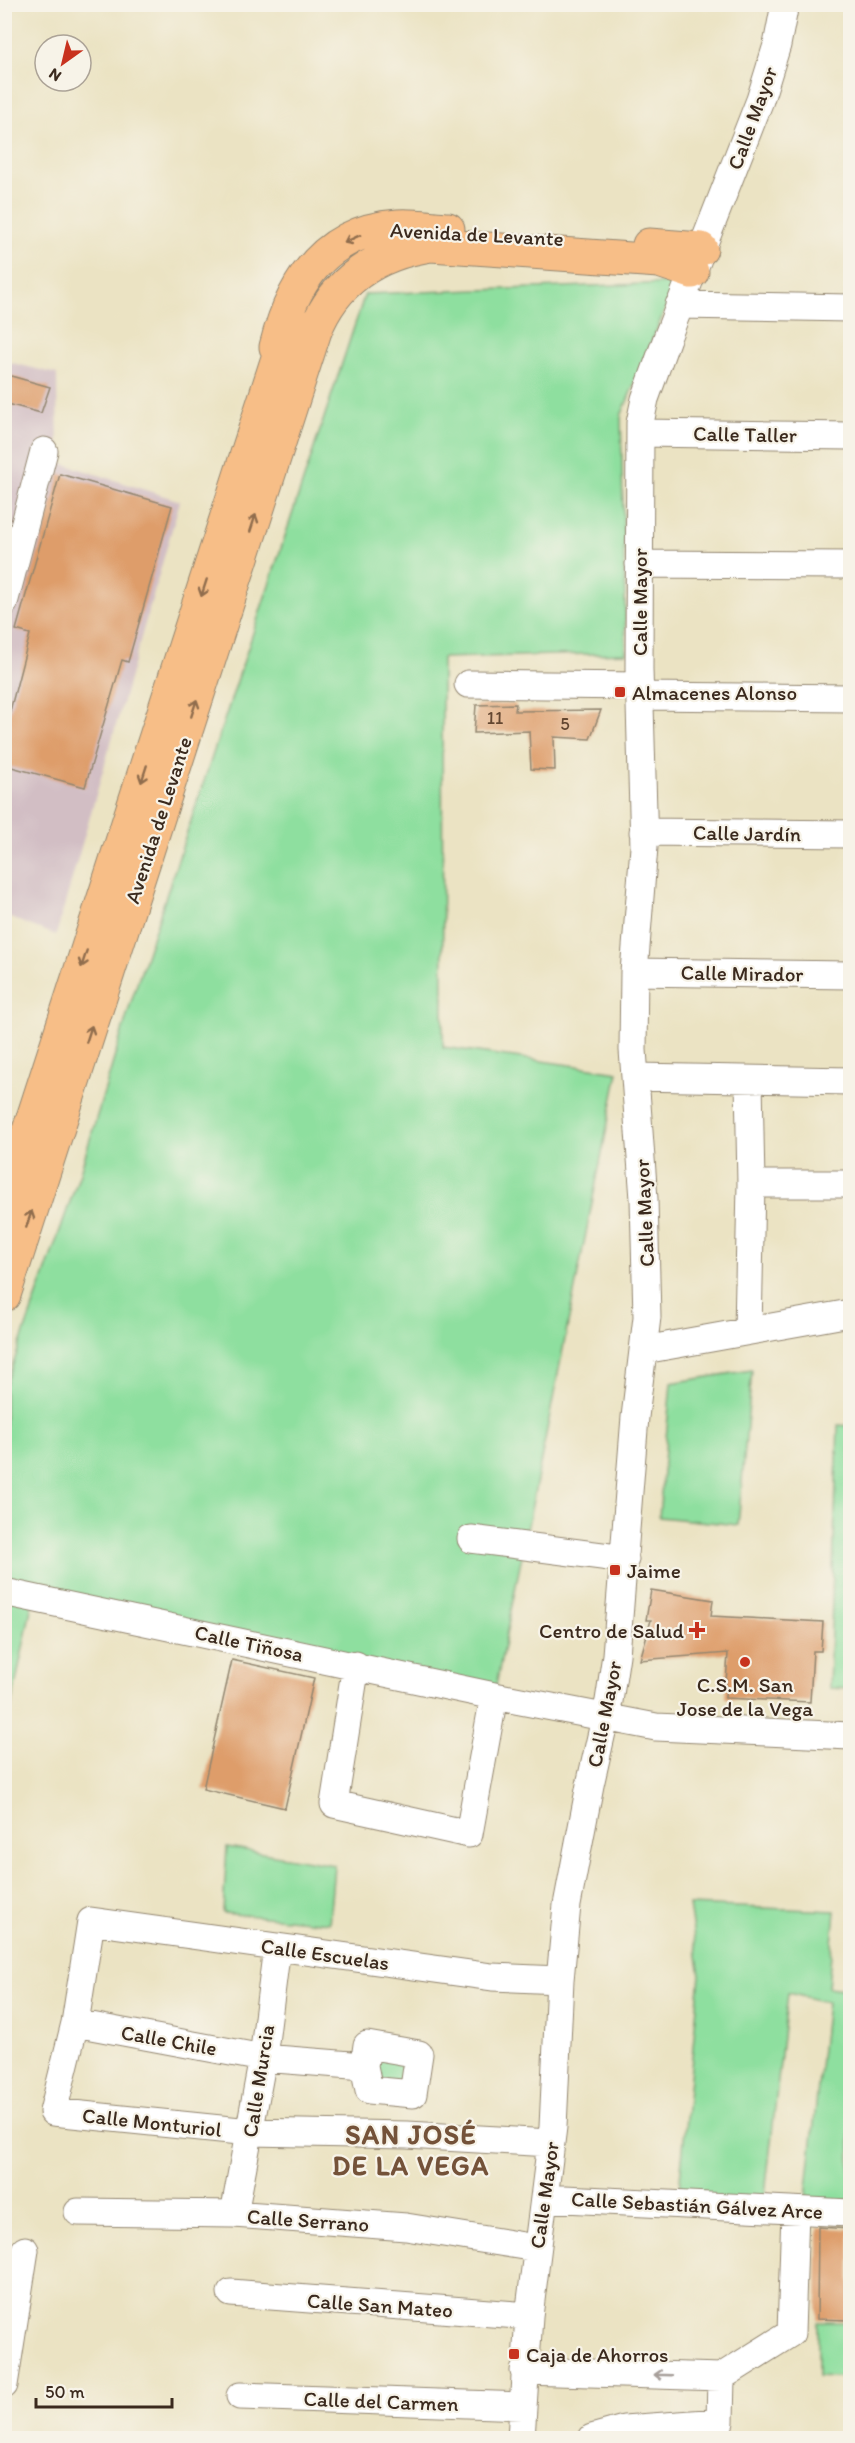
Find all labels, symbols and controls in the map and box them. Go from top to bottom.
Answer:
north arrow [33,33,93,93]
street label: Calle Mayor [722,62,782,173]
text: N [45,64,65,86]
street label: Avenida de Levante [390,217,564,251]
one-way arrow [343,233,361,245]
street label: Calle Taller [693,421,797,447]
one-way arrow [249,514,260,533]
street label: Calle Mayor [627,547,652,656]
one-way arrow [197,578,208,597]
place label: Almacenes Alonso [632,680,797,705]
marker: Almacenes Alonso [613,685,627,699]
one-way arrow [189,699,200,718]
house number: 11 [487,707,503,729]
house number: 5 [560,713,570,735]
street label: Avenida de Levante [119,734,197,906]
one-way arrow [138,764,149,783]
street label: Calle Jardín [693,820,801,846]
one-way arrow [78,949,89,968]
street label: Calle Mirador [680,959,804,987]
one-way arrow [84,1025,95,1044]
street label: Calle Mayor [629,1158,659,1268]
one-way arrow [25,1210,36,1229]
place label: Jaime [627,1558,681,1583]
marker: Jaime [608,1563,622,1577]
place label: Centro de Salud [539,1618,685,1643]
street label: Calle Tiñosa [192,1619,306,1667]
marker: Centro de Salud [688,1621,706,1639]
marker: C.S.M. San Jose de la Vega [738,1655,752,1669]
street label: Calle Mayor [581,1658,627,1769]
place label: C.S.M. San Jose de la Vega [677,1672,813,1721]
street label: Calle Escuelas [259,1933,391,1975]
street label: Calle Chile [119,2019,219,2061]
street label: Calle Murcia [237,2023,279,2139]
street label: Calle Monturiol [81,2102,223,2142]
district label: SAN JOSÉ DE LA VEGA [332,2118,490,2182]
street label: Calle Mayor [524,2139,564,2250]
street label: Calle Sebastián Gálvez Arce [571,2186,823,2224]
street label: Calle Serrano [246,2203,370,2237]
street label: Calle San Mateo [306,2287,454,2323]
place label: Caja de Ahorros [526,2342,669,2367]
marker: Caja de Ahorros [507,2347,521,2361]
one-way arrow [653,2369,673,2381]
scale bar [36,2371,172,2409]
text: 50 m [45,2381,85,2403]
street label: Calle del Carmen [303,2386,459,2416]

